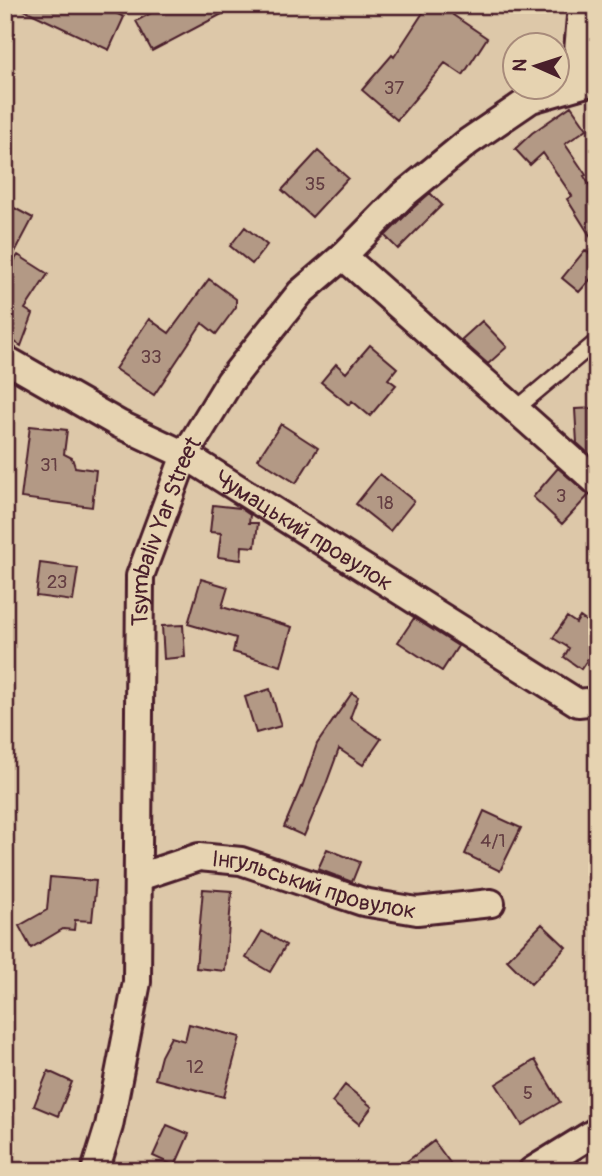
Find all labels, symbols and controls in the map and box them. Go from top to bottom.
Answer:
north arrow [500,32,570,102]
text: N [508,58,532,72]
house number: 37 [384,76,404,100]
house number: 35 [305,172,325,196]
house number: 33 [140,345,162,369]
street label: Tsymbaliv Yar Street [125,430,208,626]
house number: 31 [40,453,58,477]
street label: Чумацький провулок [210,463,399,597]
house number: 3 [556,484,566,508]
house number: 18 [376,491,394,515]
house number: 23 [47,570,67,594]
house number: 4/1 [480,829,506,853]
street label: Інгульський провулок [211,844,418,925]
house number: 12 [186,1055,204,1079]
house number: 5 [523,1081,533,1105]

